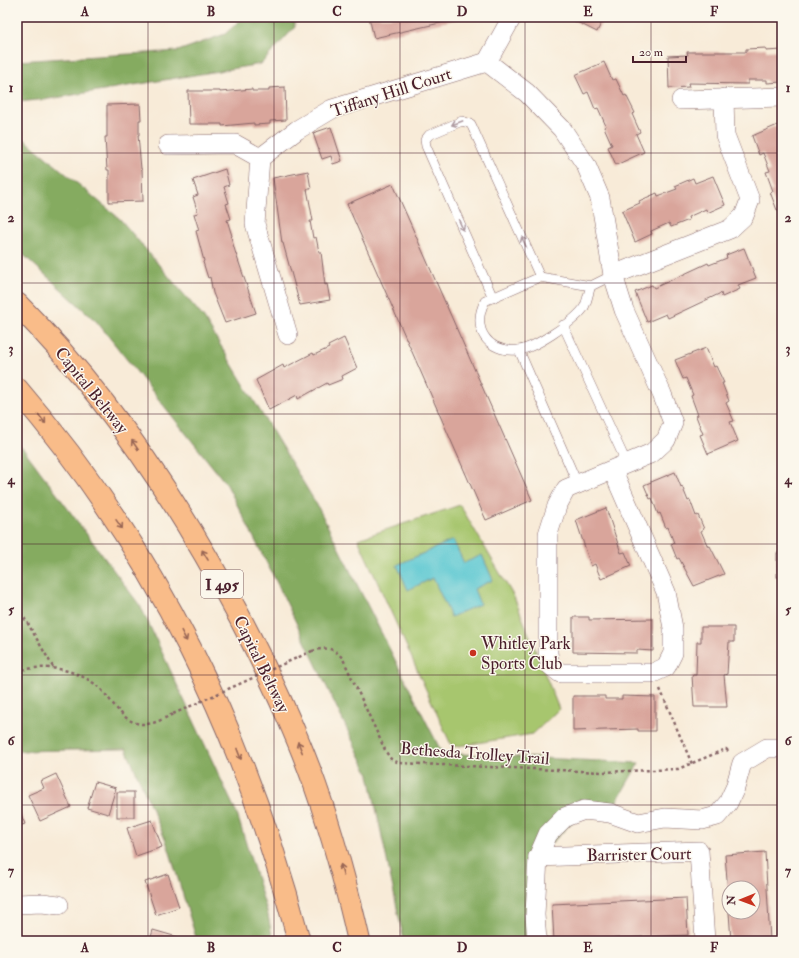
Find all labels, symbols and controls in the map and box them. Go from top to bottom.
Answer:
text: A [80,4,90,20]
text: B [207,4,215,20]
text: C [332,4,342,20]
text: D [457,4,468,20]
text: E [583,4,593,20]
text: F [710,4,719,20]
scale bar [633,38,686,64]
text: 20 m [639,45,664,60]
street label: Tiffany Hill Court [328,63,455,123]
text: 1 [9,80,14,96]
text: 1 [786,80,791,96]
one-way arrow [452,120,464,128]
text: 2 [8,210,15,226]
text: 2 [785,210,792,226]
one-way arrow [458,219,465,231]
one-way arrow [520,236,527,248]
text: 3 [9,341,14,357]
text: 3 [786,341,791,357]
street label: Capital Beltway [49,343,133,439]
one-way arrow [38,414,46,425]
one-way arrow [131,440,139,451]
text: 4 [6,472,15,488]
text: 4 [783,472,792,488]
one-way arrow [115,518,123,529]
one-way arrow [201,549,209,561]
road number: I 495 [201,570,243,598]
text: 5 [8,602,14,618]
text: 5 [785,602,791,618]
street label: Capital Beltway [228,612,294,717]
one-way arrow [181,630,189,642]
place label: Whitley Park Sports Club [480,633,571,675]
marker: Whitley Park Sports Club [468,648,478,658]
text: 6 [8,733,16,749]
text: 6 [785,733,793,749]
street label: Bethesda Trolley Trail [400,738,551,770]
one-way arrow [295,741,303,753]
one-way arrow [235,748,243,760]
street label: Barrister Court [586,843,692,866]
text: 7 [8,863,15,879]
one-way arrow [337,863,345,876]
text: 7 [785,863,792,879]
north arrow [721,880,761,920]
text: N [725,894,738,906]
text: A [80,940,90,956]
text: B [207,940,215,956]
text: C [332,940,342,956]
text: D [457,940,468,956]
text: E [583,940,593,956]
text: F [710,940,719,956]

